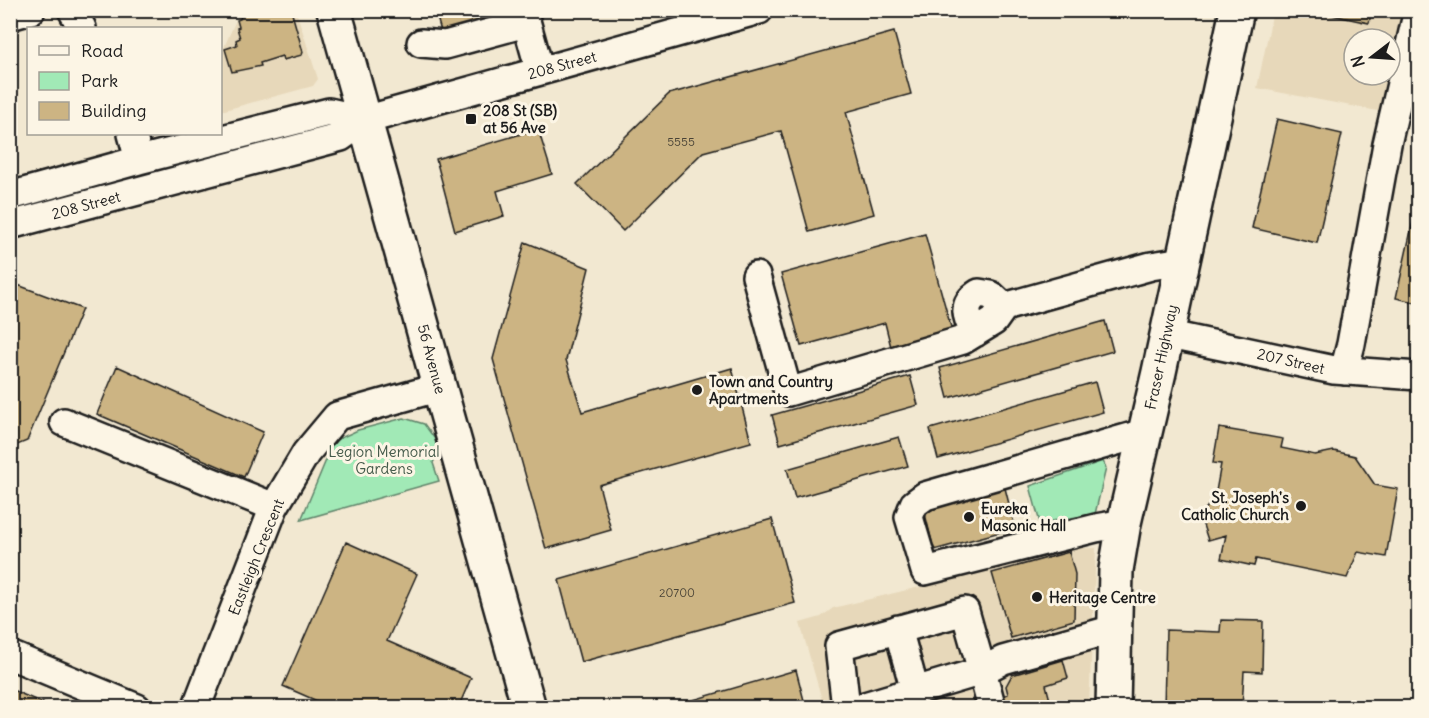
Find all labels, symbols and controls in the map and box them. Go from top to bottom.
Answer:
legend [27,27,222,135]
north arrow [1342,27,1402,87]
text: Road [81,39,124,62]
street label: 208 Street [526,47,598,83]
text: N [1346,53,1369,70]
text: Park [81,69,118,92]
text: Building [81,99,146,122]
place label: 208 St (SB) at 56 Ave [483,101,557,137]
marker: 208 St (SB) at 56 Ave [464,112,478,126]
house number: 5555 [667,134,695,149]
street label: 208 Street [50,187,122,223]
street label: Fraser Highway [1141,303,1181,411]
street label: 56 Avenue [414,322,450,396]
street label: 207 Street [1255,344,1327,378]
place label: Town and Country Apartments [709,372,833,409]
marker: Town and Country Apartments [690,383,704,397]
park label: Legion Memorial Gardens [328,442,440,478]
place label: St. Joseph's Catholic Church [1181,488,1289,524]
street label: Eastleigh Crescent [224,496,288,618]
place label: Eureka Masonic Hall [981,499,1066,535]
marker: St. Joseph's Catholic Church [1294,499,1308,513]
marker: Eureka Masonic Hall [962,510,976,524]
house number: 20700 [659,585,695,600]
place label: Heritage Centre [1049,588,1156,608]
marker: Heritage Centre [1030,590,1044,604]

